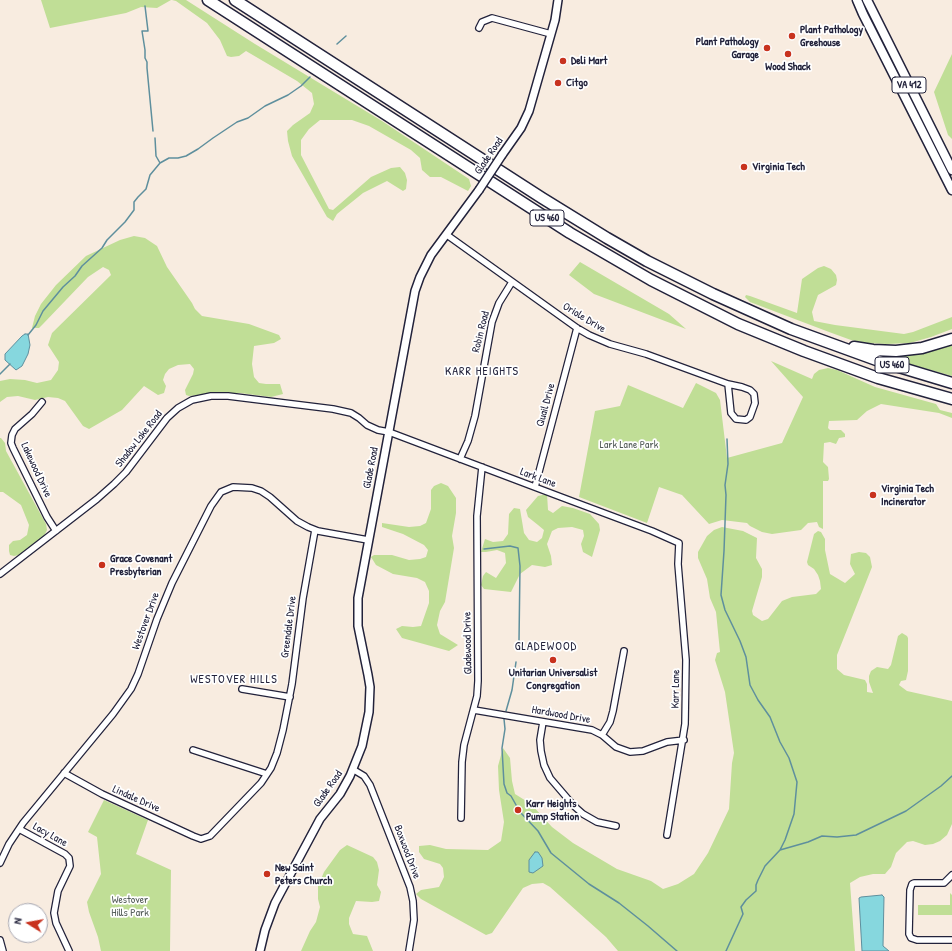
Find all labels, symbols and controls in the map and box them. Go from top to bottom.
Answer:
place label: Plant Pathology Greehouse [800,23,863,49]
marker: Plant Pathology Greehouse [787,31,797,41]
place label: Plant Pathology Garage [696,35,759,61]
marker: Plant Pathology Garage [762,43,772,53]
marker: Wood Shack [783,49,793,59]
place label: Deli Mart [571,54,607,68]
marker: Deli Mart [558,56,568,66]
place label: Wood Shack [765,60,811,74]
place label: Citgo [566,76,588,90]
road number: VA 412 [892,77,926,93]
marker: Citgo [553,78,563,88]
street label: Glade Road [472,135,506,177]
place label: Virginia Tech [752,160,805,174]
marker: Virginia Tech [739,162,749,172]
road number: US 460 [530,210,564,226]
street label: Oriole Drive [560,300,608,336]
street label: Robin Road [470,310,492,354]
road number: US 460 [875,357,909,373]
district label: KARR HEIGHTS [445,365,519,379]
street label: Quail Drive [534,382,558,428]
street label: Shadow Lake Road [113,408,165,470]
park label: Lark Lane Park [600,438,658,452]
street label: Lakewood Drive [18,441,54,499]
street label: Glade Road [361,446,381,490]
street label: Lark Lane [518,465,558,491]
place label: Virginia Tech Incinerator [881,482,934,508]
marker: Virginia Tech Incinerator [868,490,878,500]
place label: Grace Covenant Presbyterian [110,552,172,578]
marker: Grace Covenant Presbyterian [97,560,107,570]
street label: Westover Drive [130,591,162,651]
street label: Greendale Drive [279,595,299,659]
street label: Gladewood Drive [461,612,475,674]
district label: GLADEWOOD [515,640,577,654]
marker: Unitarian Universalist Congregation [548,655,558,665]
place label: Unitarian Universalist Congregation [509,666,597,692]
street label: Karr Lane [669,669,683,709]
district label: WESTOVER HILLS [190,673,278,687]
street label: Hardwood Drive [531,703,591,727]
street label: Glade Road [311,768,345,810]
street label: Lindale Drive [110,783,162,815]
place label: Karr Heights Pump Station [526,797,579,823]
marker: Karr Heights Pump Station [513,805,523,815]
street label: Lacy Lane [30,820,70,850]
street label: Boxwood Drive [391,823,423,881]
place label: New Saint Peters Church [275,861,332,887]
marker: New Saint Peters Church [262,869,272,879]
park label: Westover Hills Park [111,893,149,919]
north arrow [8,903,48,943]
text: N [10,917,25,925]

